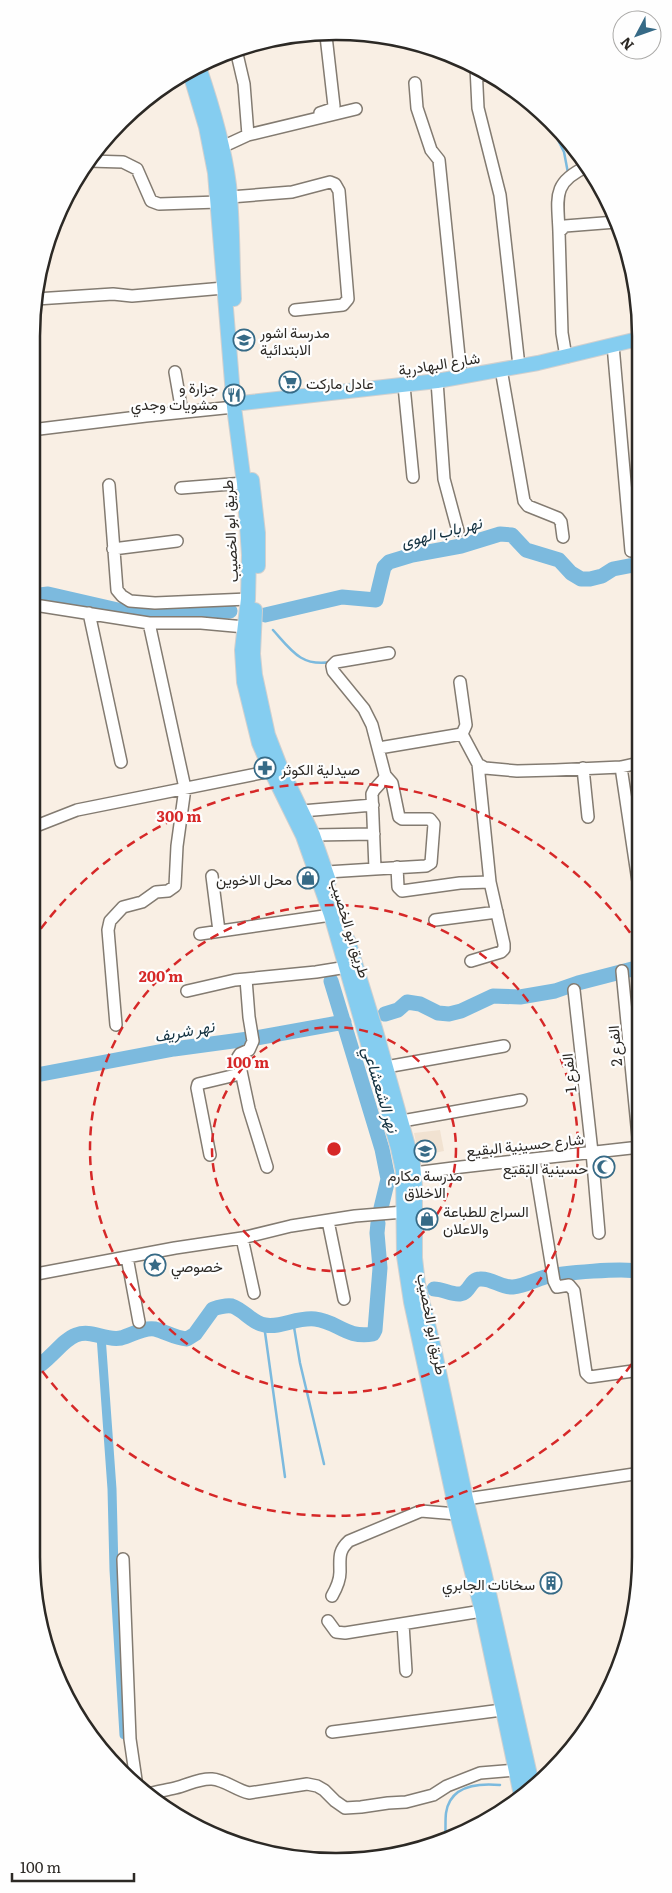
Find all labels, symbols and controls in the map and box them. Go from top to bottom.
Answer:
north arrow [612,10,662,60]
text: N [615,33,638,55]
place label: مدرسة اشور الابتدائية [259,320,330,360]
school or university icon: مدرسة اشور الابتدائية [232,328,256,352]
street label: شارع البهادرية [397,345,482,382]
supermarket icon: عادل ماركت [278,370,302,394]
place label: عادل ماركت [306,371,374,394]
place label: جزارة و مشويات وجدي [131,375,218,418]
restaurant icon: جزارة و مشويات وجدي [222,383,246,407]
street label: طريق ابو الخصيب [215,479,243,583]
water label: نهر باب الهوى [398,509,485,553]
pharmacy icon: صيدلية الكوثر [253,756,277,780]
place label: صيدلية الكوثر [280,757,360,780]
text: 300 m [157,804,201,827]
shop icon: محل الاخوين [296,866,320,890]
place label: محل الاخوين [216,867,292,890]
street label: طريق ابو الخصيب [325,876,377,981]
text: 200 m [139,964,183,987]
water label: نهر شريف [152,1013,217,1047]
street label: الفرع 2 [601,1025,628,1067]
water label: نهر الشعشاعي [355,1043,407,1137]
text: 100 m [227,1050,269,1073]
street label: الفرع 1 [555,1052,582,1094]
street label: شارع حسينية البقيع [465,1126,585,1163]
school or university icon: مدرسة مكارم الاخلاق [413,1139,437,1163]
centre of rings [325,1140,343,1158]
mosque icon: حسينية البقيع [592,1155,616,1179]
place label: حسينية البقيع [503,1156,588,1180]
place label: مدرسة مكارم الاخلاق [387,1163,463,1203]
place label: السراج للطباعة والاعلان [443,1199,529,1239]
shop icon: السراج للطباعة والاعلان [415,1207,439,1231]
place icon: خصوصي [143,1253,167,1277]
place label: خصوصي [171,1254,223,1280]
street label: طريق ابو الخصيب [412,1271,454,1377]
building icon: سخانات الجابري [539,1571,563,1595]
place label: سخانات الجابري [442,1572,535,1598]
scale bar [12,1850,135,1882]
text: 100 m [20,1855,61,1878]

